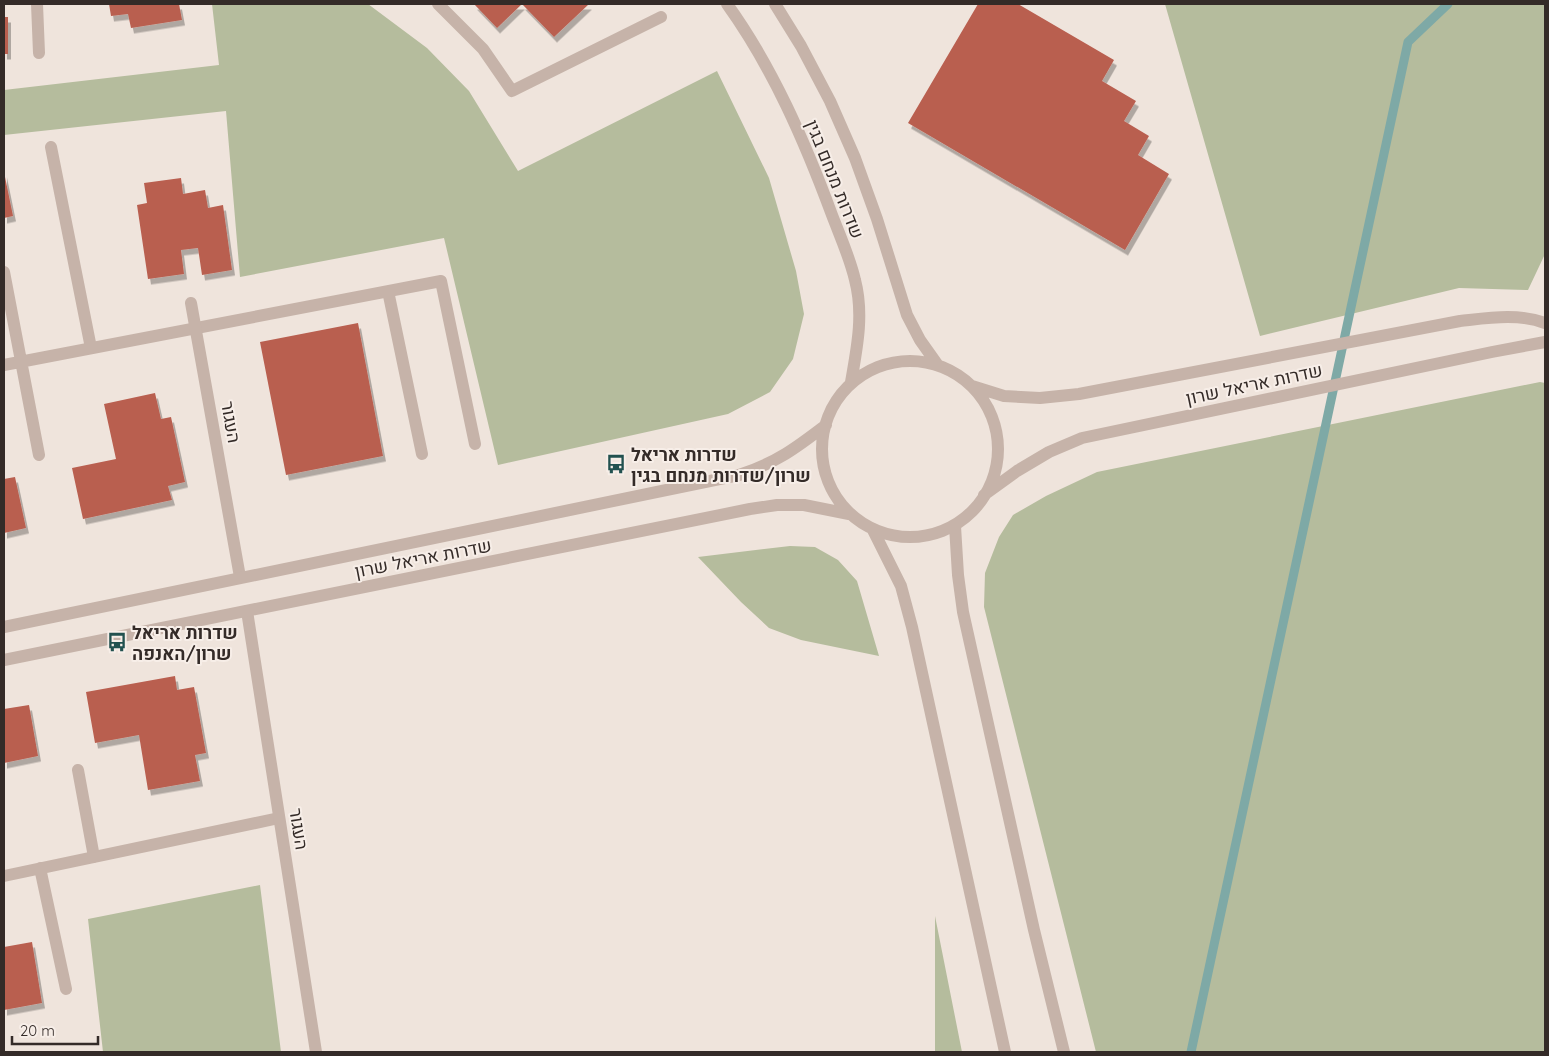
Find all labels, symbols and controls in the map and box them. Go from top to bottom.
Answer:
street label: שדרות מנחם בגין [801,116,869,242]
street label: שדרות אריאל שרון [1184,358,1324,410]
street label: העגור [216,399,246,445]
place label: שדרות אריאל שרון/שדרות מנחם בגין [631,443,811,487]
bus stop icon: שדרות אריאל שרון/שדרות מנחם בגין [605,453,627,475]
street label: שדרות אריאל שרון [353,533,493,583]
place label: שדרות אריאל שרון/האנפה [132,621,238,665]
bus stop icon: שדרות אריאל שרון/האנפה [106,631,128,653]
street label: העגור [284,806,314,852]
scale bar [12,1014,99,1046]
text: 20 m [20,1021,55,1040]

